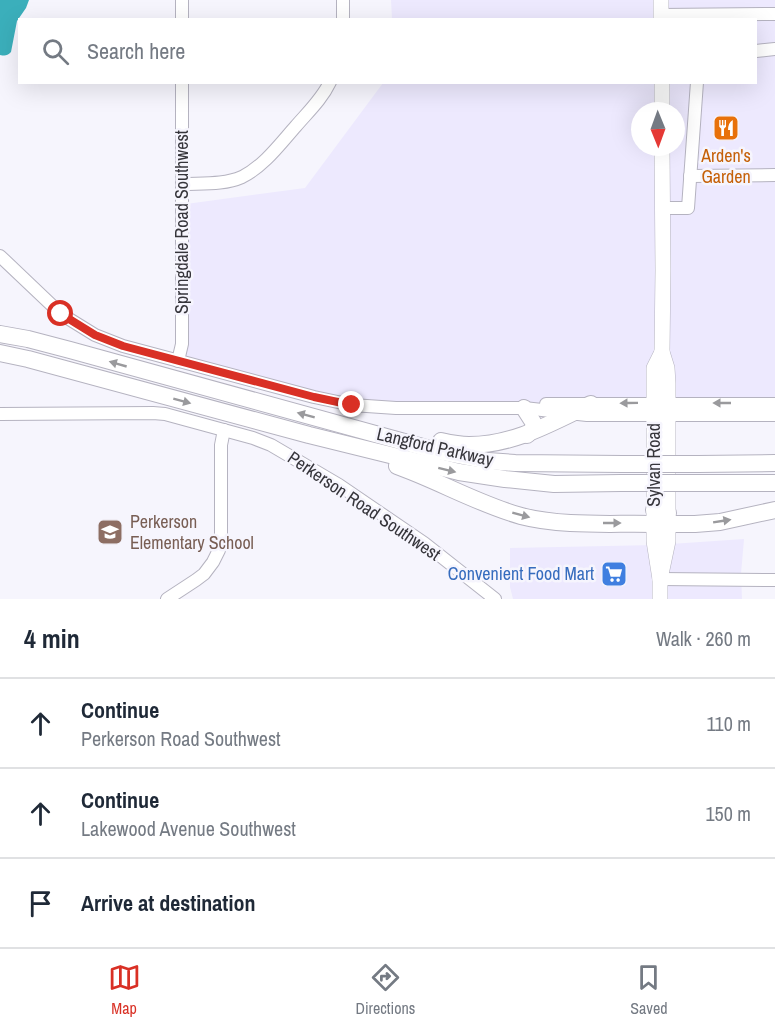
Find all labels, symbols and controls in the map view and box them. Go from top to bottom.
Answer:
search box [18,18,757,84]
icon: search [39,35,72,68]
text: Search here [87,36,185,66]
north arrow [631,102,685,156]
restaurant icon: Arden's Garden [711,113,741,143]
street label: Springdale Road Southwest [169,130,194,314]
place label: Arden's Garden [700,143,751,189]
route start [47,300,73,326]
one-way arrow [109,358,127,368]
route end [338,391,364,417]
one-way arrow [173,397,191,406]
one-way arrow [620,399,639,408]
one-way arrow [712,399,731,408]
one-way arrow [297,410,315,419]
street label: Langford Parkway [374,421,496,472]
street label: Sylvan Road [641,423,666,507]
street label: Perkerson Road Southwest [283,445,446,566]
one-way arrow [438,465,456,475]
place label: Perkerson Elementary School [130,509,254,555]
one-way arrow [512,511,530,520]
one-way arrow [713,516,732,525]
school or university icon: Perkerson Elementary School [95,517,125,547]
one-way arrow [602,518,621,528]
supermarket icon: Convenient Food Mart [599,559,629,589]
place label: Convenient Food Mart [448,561,594,586]
text: 4 min [24,621,80,656]
text: Walk · 260 m [656,625,751,652]
text: Continue [81,695,159,725]
icon: ahead [24,707,57,740]
text: 110 m [707,710,751,737]
text: Perkerson Road Southwest [81,725,281,752]
text: Continue [81,785,159,815]
icon: ahead [24,797,57,830]
text: 150 m [705,800,751,827]
text: Lakewood Avenue Southwest [81,815,296,842]
icon: arrive [24,887,57,920]
text: Arrive at destination [81,888,255,918]
tab: Map [108,961,141,1019]
tab: Directions [356,961,415,1019]
tab: Saved [630,961,668,1019]

